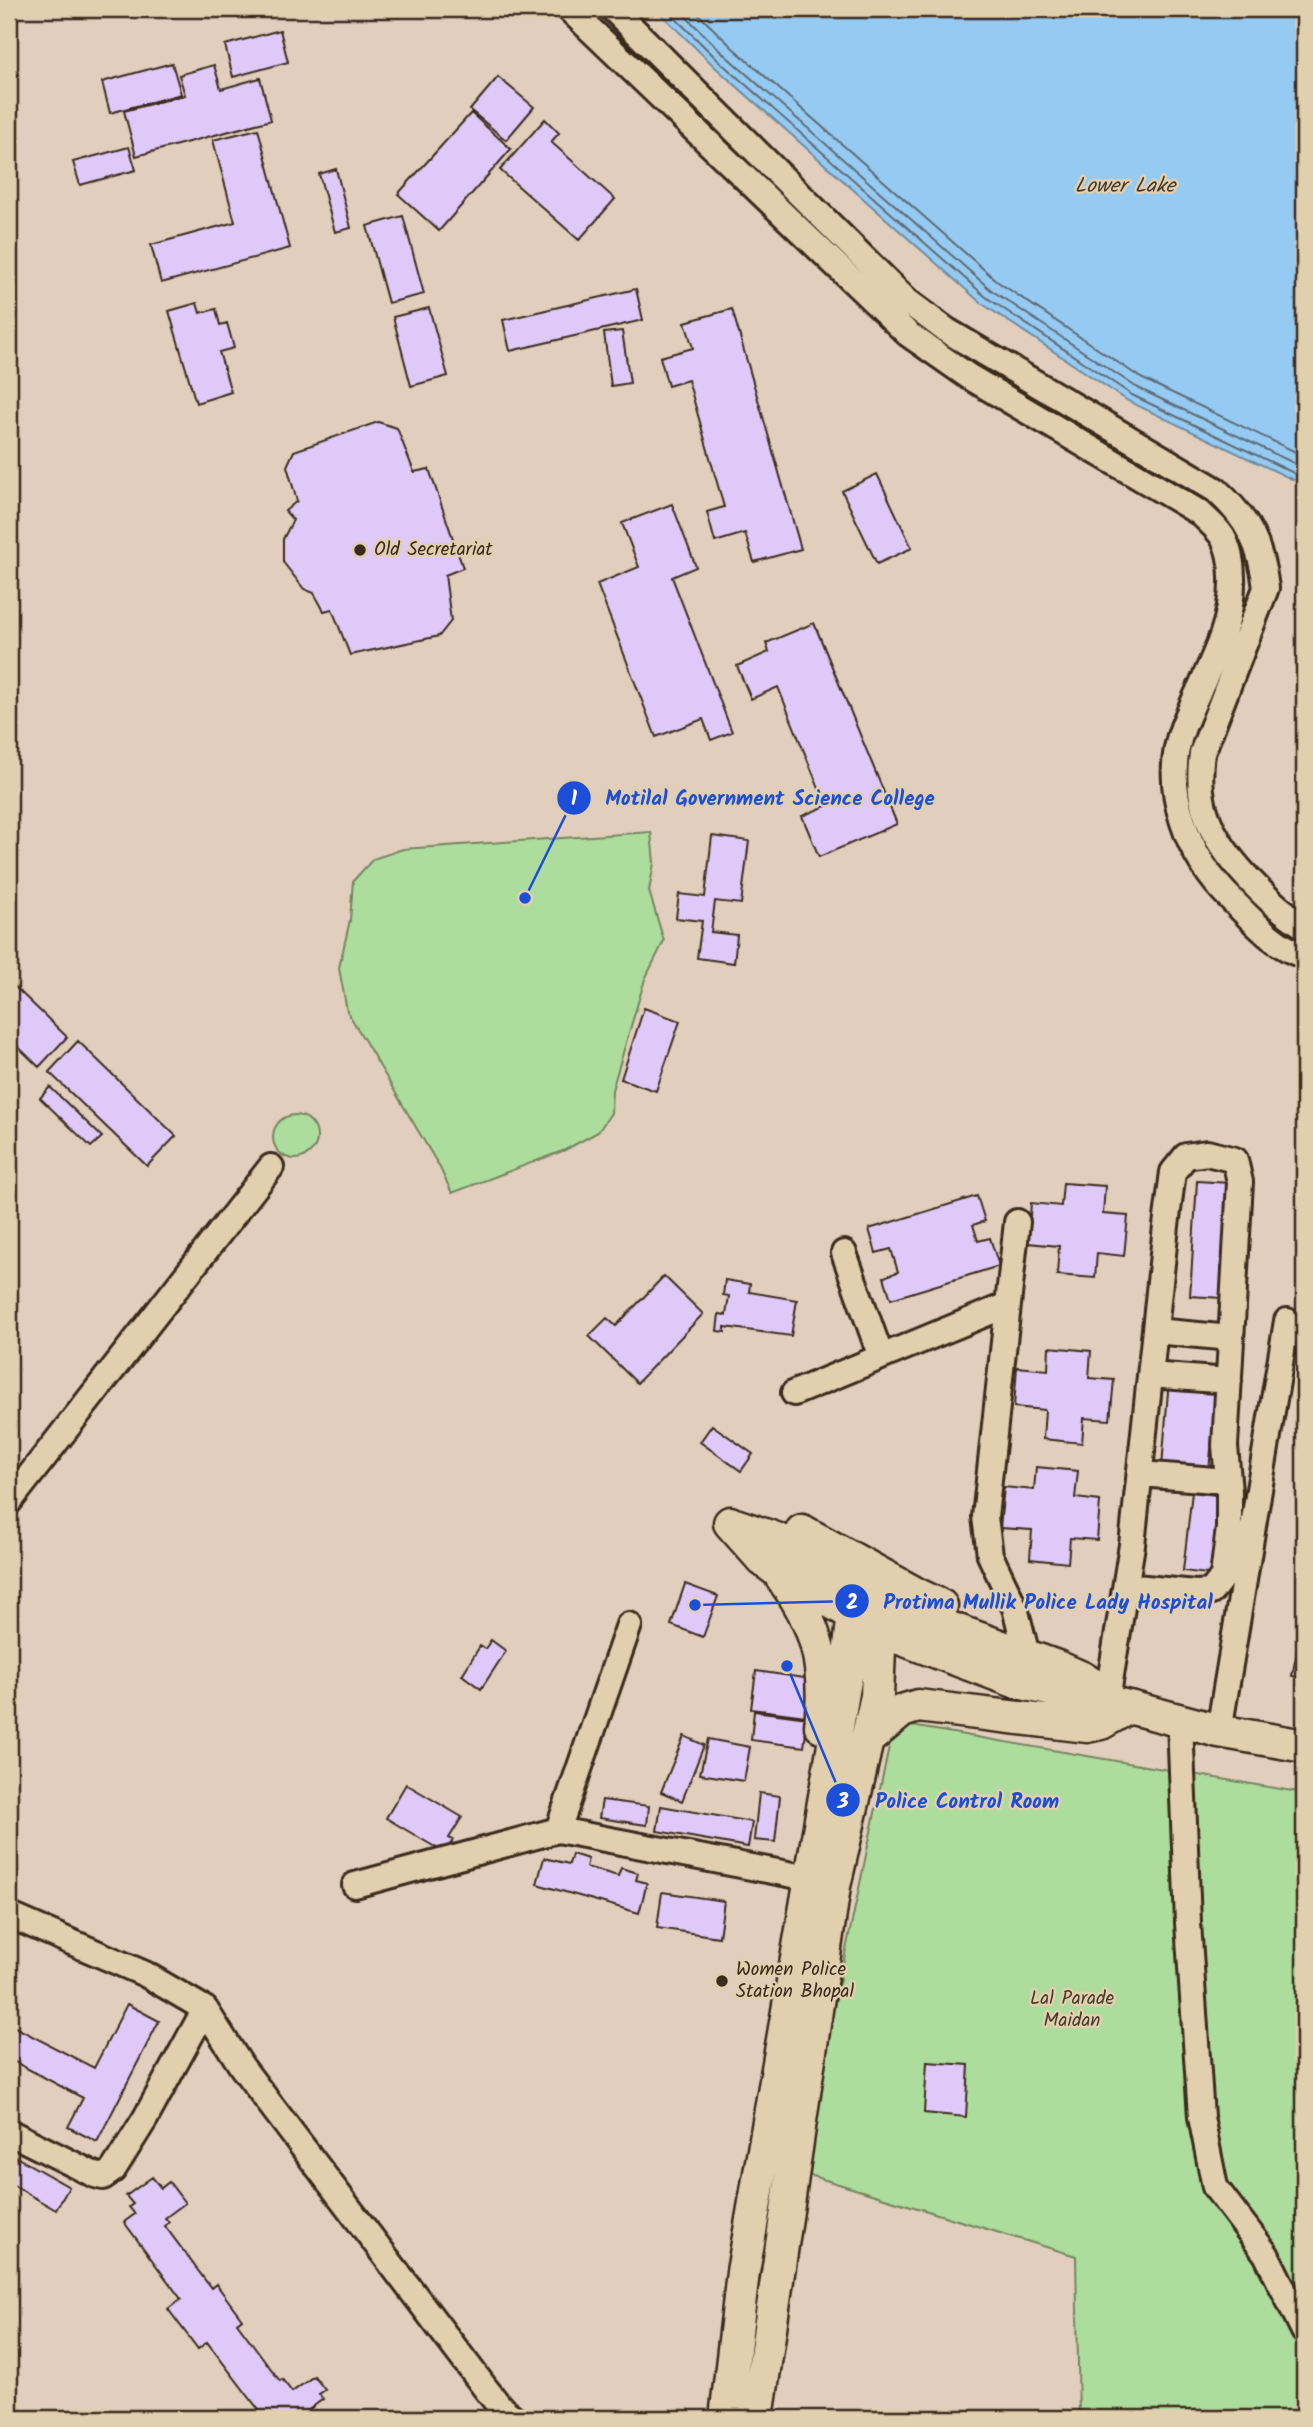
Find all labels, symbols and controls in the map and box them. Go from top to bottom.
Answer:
water label: Lower Lake [1075,170,1178,203]
place label: Old Secretariat [374,535,493,565]
marker: Old Secretariat [352,542,368,558]
callout: Motilal Government Science College [557,777,949,819]
text: 1 [571,783,578,816]
text: Motilal Government Science College [605,783,935,816]
callout: Protima Mullik Police Lady Hospital [834,1580,1227,1622]
text: 2 [846,1587,858,1620]
text: Protima Mullik Police Lady Hospital [883,1587,1213,1620]
callout: Police Control Room [826,1779,1073,1821]
text: 3 [836,1786,849,1819]
text: Police Control Room [875,1786,1059,1819]
place label: Women Police Station Bhopal [736,1955,854,2007]
marker: Women Police Station Bhopal [714,1973,730,1989]
park label: Lal Parade Maidan [1030,1984,1114,2036]

